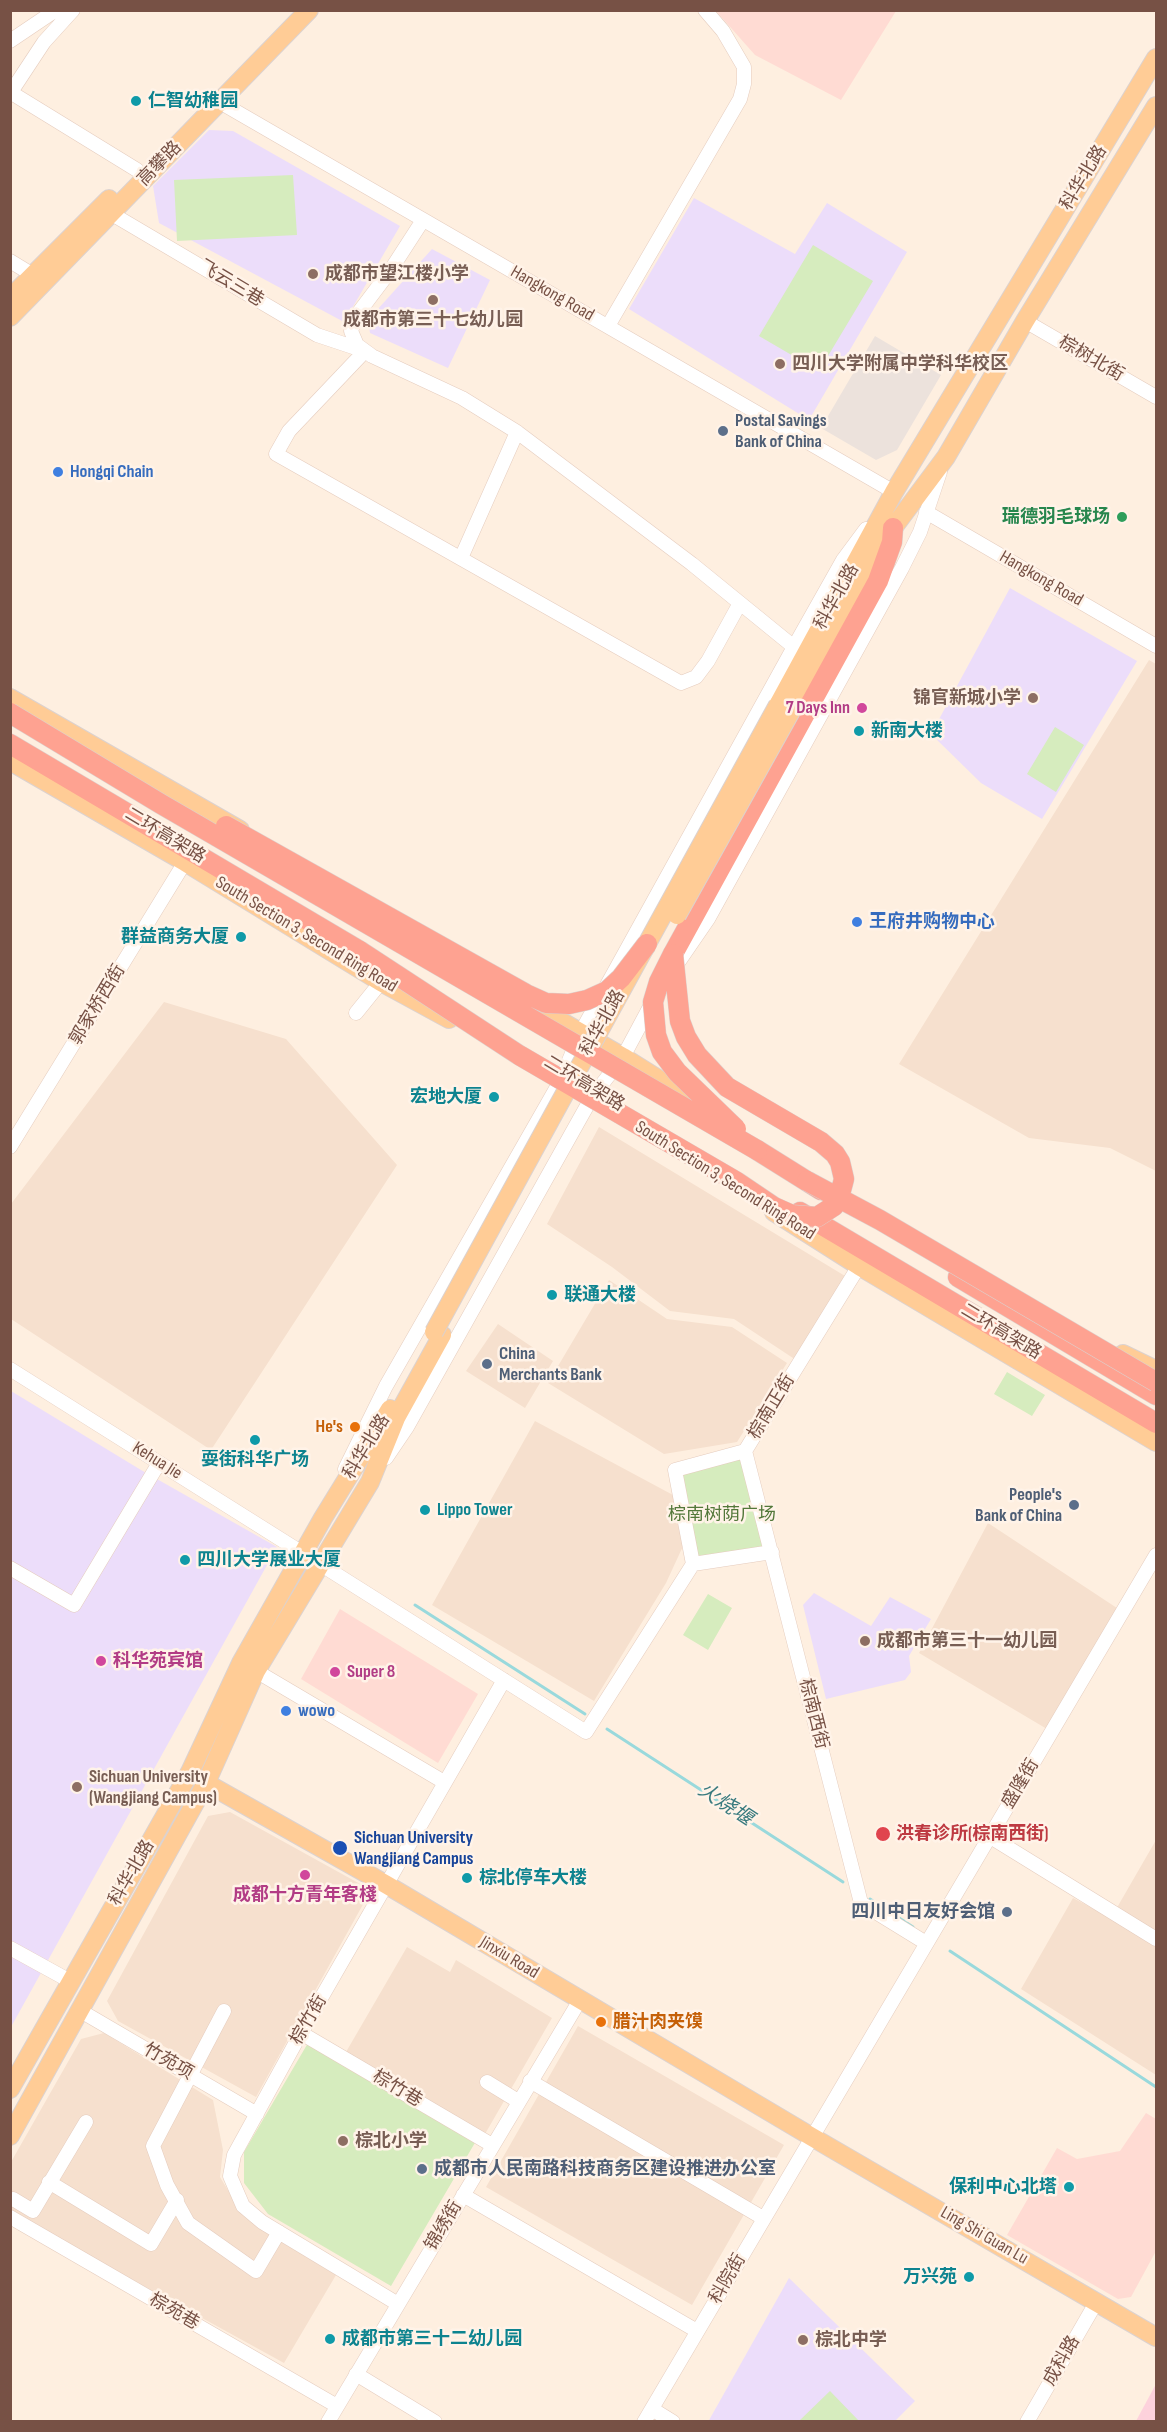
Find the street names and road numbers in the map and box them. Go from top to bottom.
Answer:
street label: 高攀路 [133,137,187,191]
street label: 科华北路 [1056,142,1112,214]
street label: 飞云三巷 [195,256,267,312]
street label: Hangkong Road [506,261,598,327]
street label: 棕树北街 [1054,332,1128,386]
street label: Hangkong Road [995,546,1087,612]
street label: 科华北路 [810,560,864,634]
street label: 二环高架路 [121,804,209,868]
street label: South Section 3, Second Ring Road [211,872,401,998]
street label: 郭家桥西街 [66,961,130,1049]
street label: 科华北路 [576,986,630,1060]
street label: 二环高架路 [540,1052,628,1116]
street label: South Section 3, Second Ring Road [631,1117,819,1245]
street label: 二环高架路 [957,1300,1045,1364]
street label: 棕南正街 [744,1371,800,1443]
street label: 科华北路 [339,1411,395,1483]
street label: Kehua Jie [128,1437,186,1485]
street label: 棕南西街 [794,1676,832,1752]
street label: 盛隆街 [998,1755,1044,1813]
street label: 科华北路 [105,1836,159,1910]
street label: Jinxiu Road [475,1932,543,1984]
street label: 棕竹街 [286,1991,332,2049]
street label: 竹苑项 [139,2039,197,2085]
street label: 棕竹巷 [368,2066,426,2112]
street label: 锦绣街 [421,2197,467,2255]
street label: Ling Shi Guan Lu [936,2202,1032,2270]
street label: 科院街 [705,2250,751,2308]
street label: 棕苑巷 [145,2289,203,2335]
street label: 成科路 [1039,2332,1085,2390]

